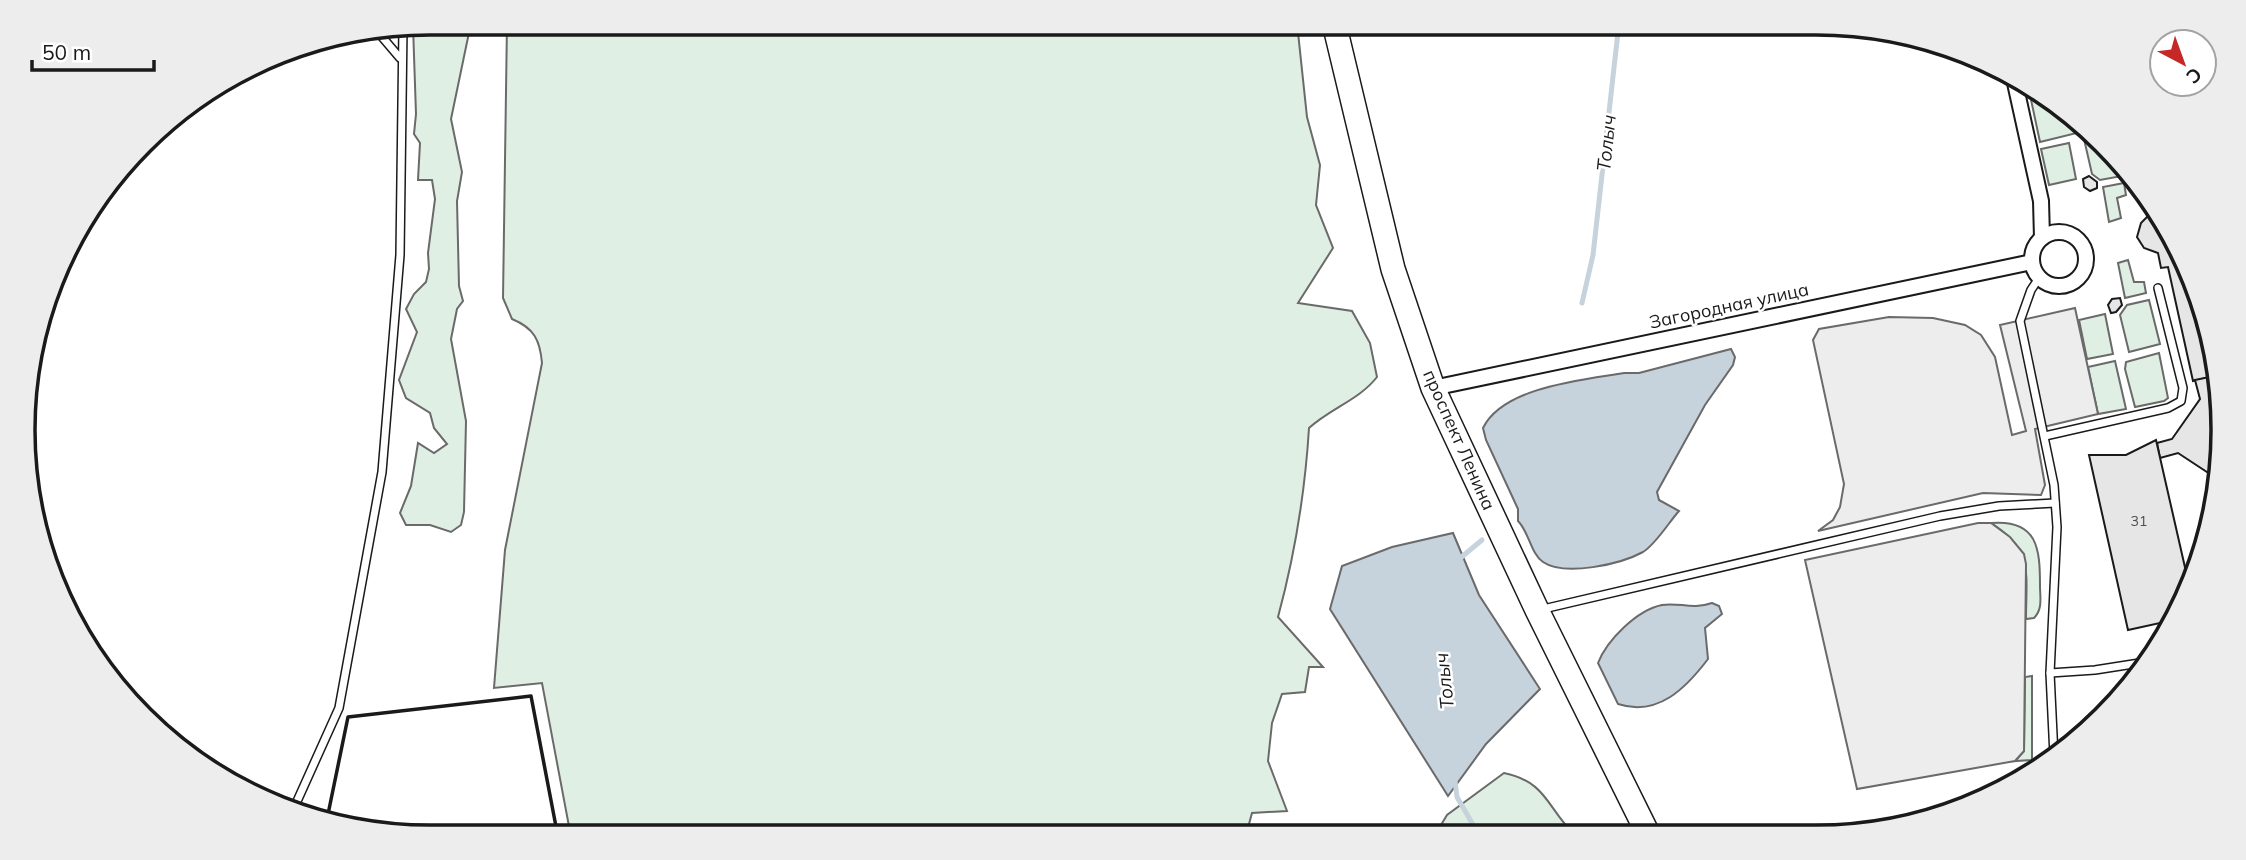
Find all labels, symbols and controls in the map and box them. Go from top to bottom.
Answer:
scale bar [32,28,154,72]
north arrow [2148,28,2218,98]
text: 50 m [42,39,91,65]
text: С [2181,63,2207,89]
water label: Толыч [1591,113,1621,173]
street label: Загородная улица [1647,277,1811,334]
street label: проспект Ленина [1418,366,1501,514]
house number: 31 [2131,512,2147,530]
water label: Толыч [1429,651,1459,711]

